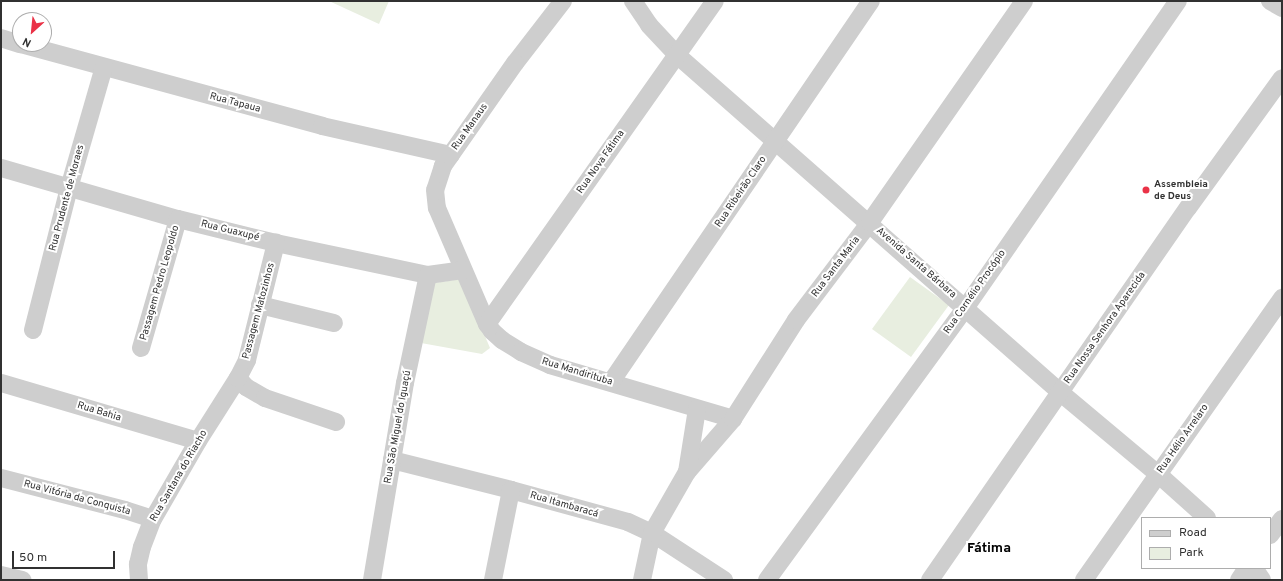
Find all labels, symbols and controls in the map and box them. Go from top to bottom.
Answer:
north arrow [12,12,52,52]
text: N [20,34,34,50]
street label: Rua Tapaua [208,90,262,116]
street label: Rua Manaus [450,101,490,153]
street label: Rua Nova Fátima [575,128,627,196]
street label: Rua Prudente de Moraes [47,144,87,252]
street label: Rua Ribeirão Claro [713,154,769,230]
place label: Assembleia de Deus [1154,178,1208,202]
marker: Assembleia de Deus [1141,185,1151,195]
street label: Rua Guaxupé [200,218,260,244]
street label: Passagem Pedro Leopoldo [138,224,182,342]
street label: Avenida Santa Bárbara [874,225,958,301]
street label: Rua Santa Maria [809,234,863,300]
street label: Rua Cornélio Procópio [941,248,1009,336]
street label: Passagem Matozinhos [240,262,278,360]
street label: Rua Nossa Senhora Aparecida [1062,270,1148,386]
street label: Rua Mandirituba [540,356,614,388]
street label: Rua São Miguel do Iguaçú [382,369,414,485]
street label: Rua Bahia [76,400,122,424]
street label: Rua Hélio Arrelaro [1155,402,1211,476]
street label: Rua Santana do Riacho [148,428,210,524]
street label: Rua Vitória da Conquista [22,478,132,518]
street label: Rua Itambaracá [528,489,600,521]
legend [1141,517,1271,569]
text: Road [1179,525,1207,541]
district label: Fátima [967,541,1011,557]
scale bar [14,543,117,569]
text: Park [1179,545,1204,561]
text: 50 m [19,550,47,566]

